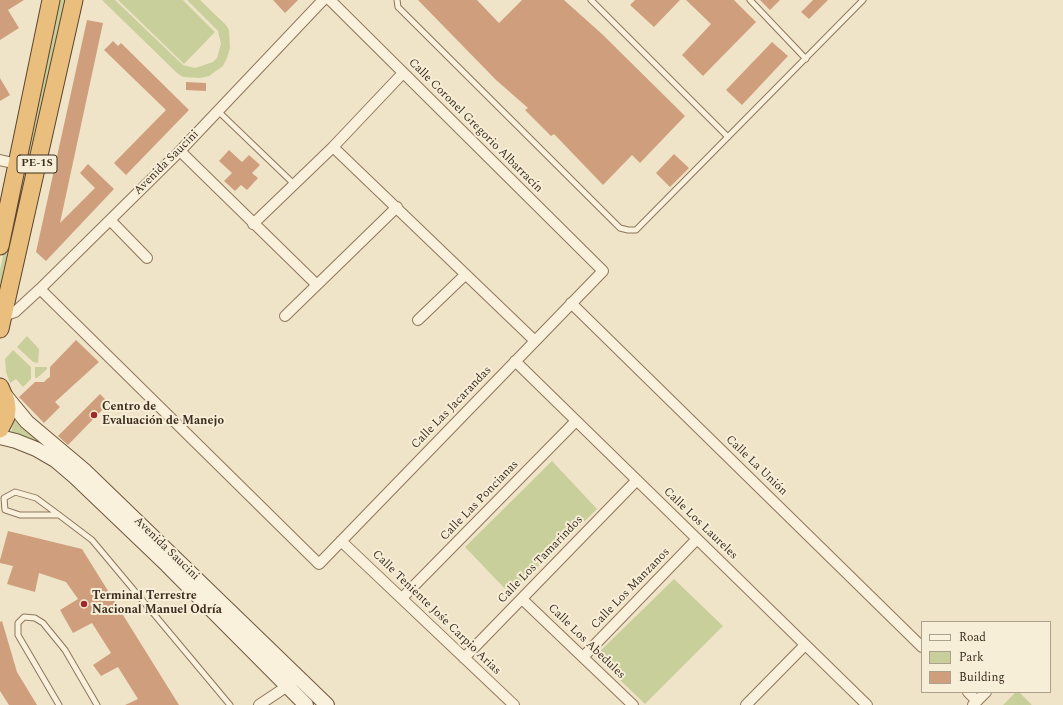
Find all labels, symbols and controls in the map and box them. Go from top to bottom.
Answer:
street label: Calle Coronel Gregorio Albarracín [405,56,545,196]
street label: Avenida Saucini [132,128,202,198]
road number: PE-1S [17,155,57,173]
street label: Calle Las Jacarandas [409,364,495,452]
place label: Centro de Evaluación de Manejo [102,401,224,429]
marker: Centro de Evaluación de Manejo [89,410,99,420]
street label: Calle La Unión [722,433,790,499]
street label: Calle Las Poncianas [438,458,522,544]
street label: Calle Los Laureles [660,485,740,563]
street label: Calle Los Tamarindos [495,513,587,607]
street label: Avenida Saucini [130,514,202,584]
street label: Calle Los Manzanos [589,545,673,633]
street label: Calle Teniente Jośe Carpio Arias [369,548,503,678]
place label: Terminal Terrestre Nacional Manuel Odría [92,590,222,618]
marker: Terminal Terrestre Nacional Manuel Odría [79,599,89,609]
street label: Calle Los Abedules [544,601,628,683]
legend [921,621,1051,693]
text: Road [959,628,986,647]
text: Park [959,648,984,667]
text: Building [959,668,1005,687]

